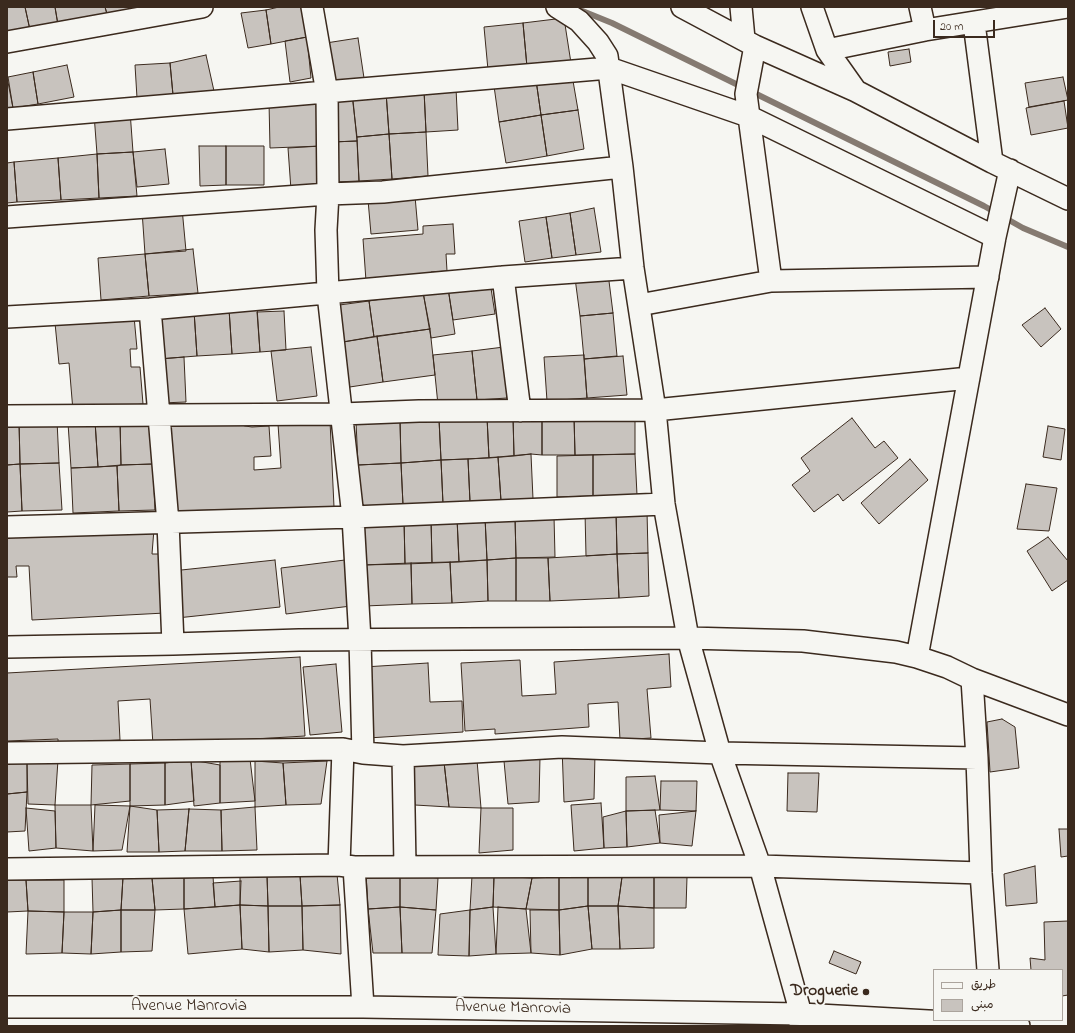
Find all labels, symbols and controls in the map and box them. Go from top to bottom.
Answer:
scale bar [935,12,997,38]
text: 20 m [940,18,963,36]
legend [933,969,1063,1021]
text: طريق [971,976,996,994]
place label: Droguerie [791,982,858,1002]
marker: Droguerie [861,987,871,997]
text: مبنى [971,996,994,1014]
street label: Avenue Manrovia [131,997,247,1017]
street label: Avenue Manrovia [455,998,571,1020]

